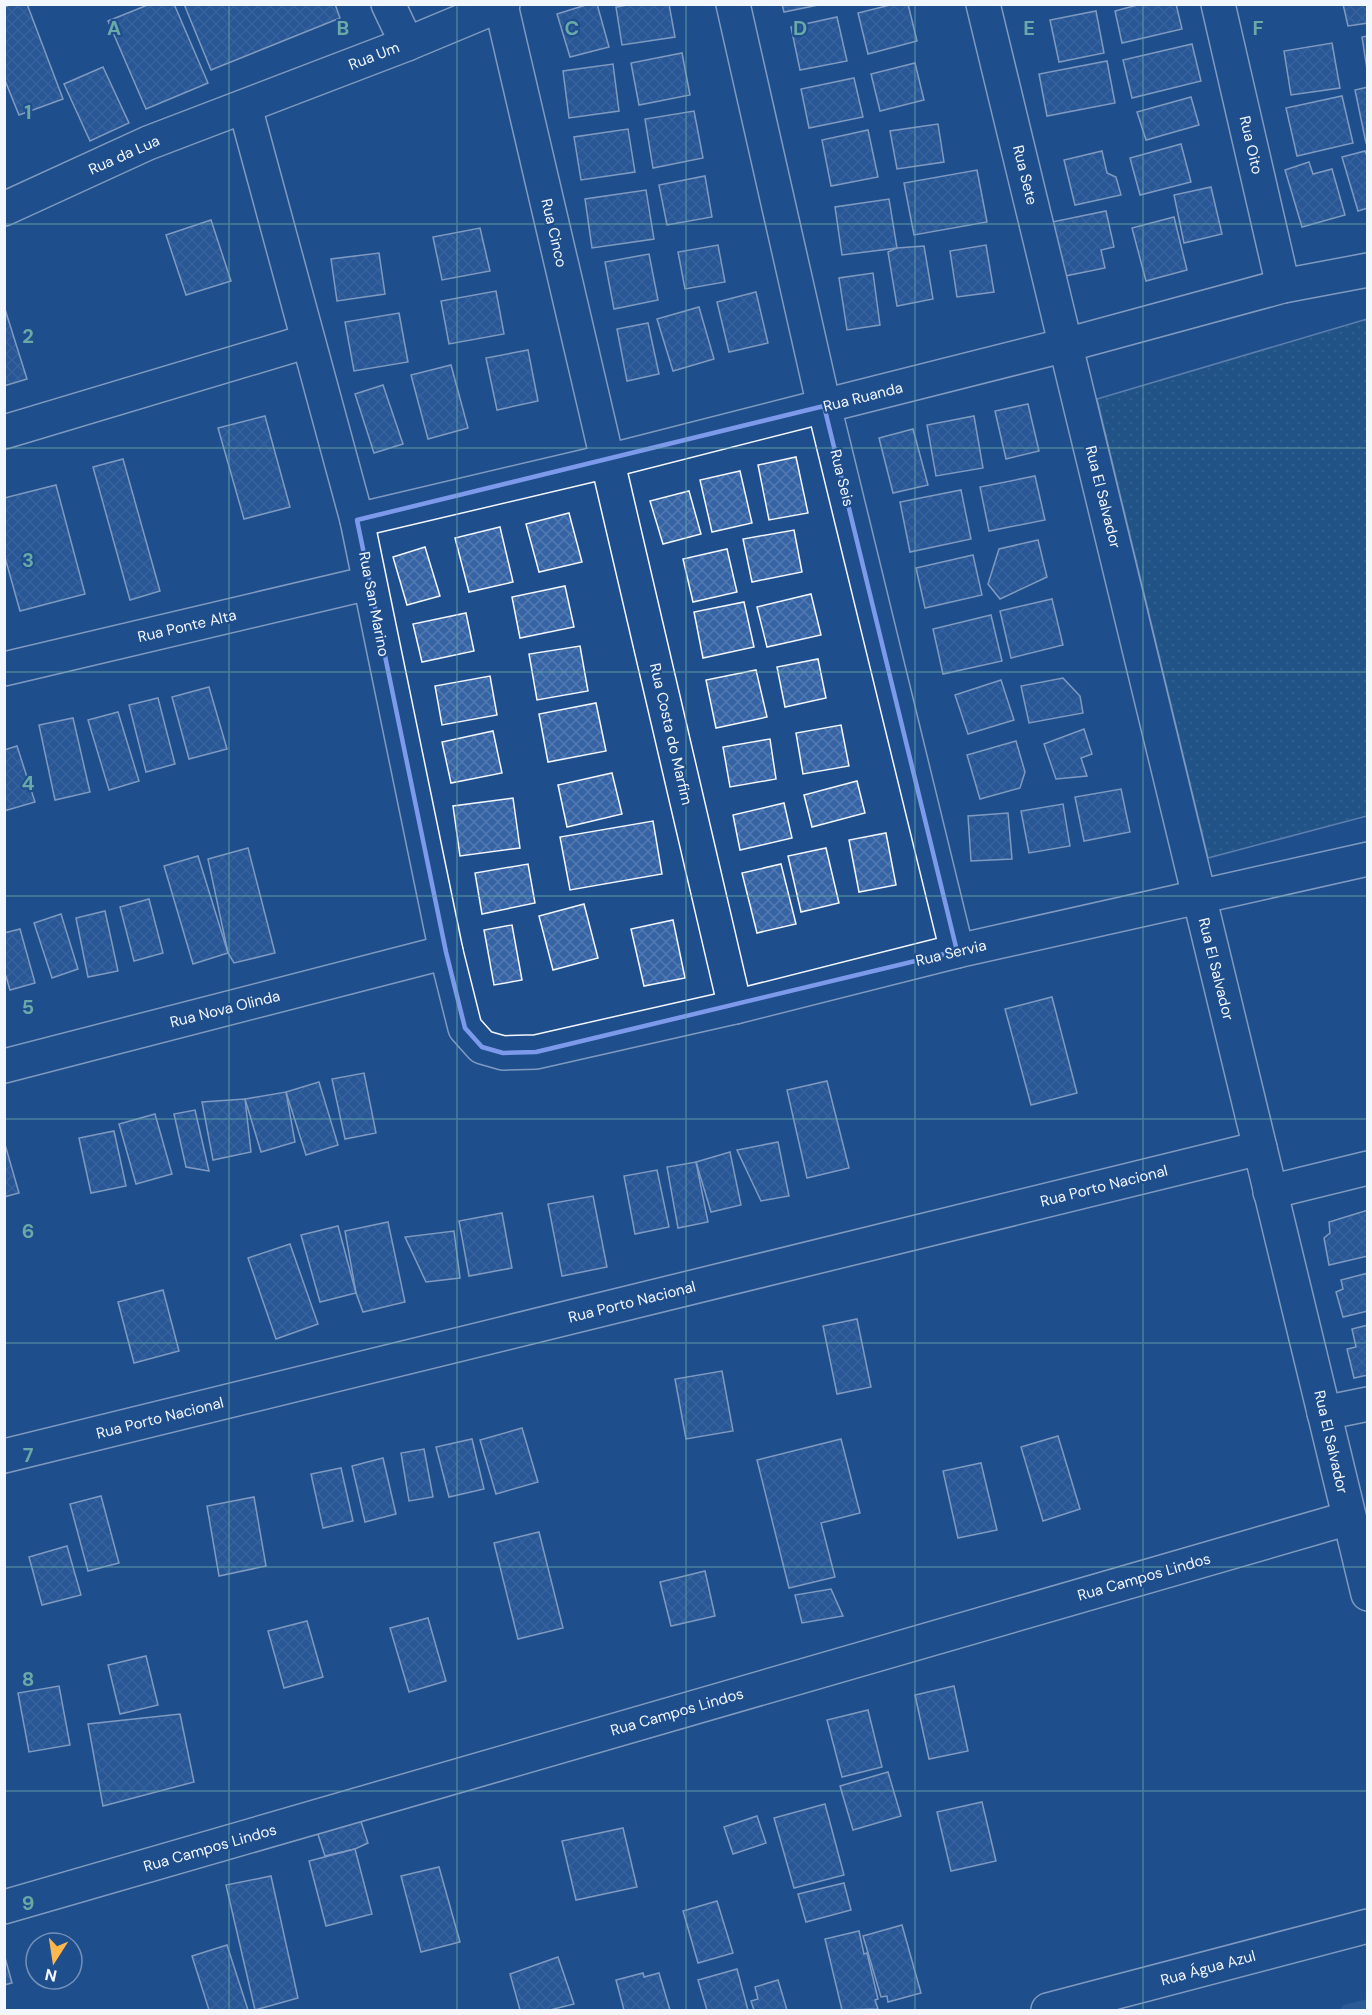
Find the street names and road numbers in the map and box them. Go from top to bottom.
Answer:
street label: Rua Um [346,37,402,75]
street label: Rua Oito [1235,114,1267,176]
street label: Rua da Lua [85,130,163,180]
street label: Rua Sete [1008,143,1042,207]
street label: Rua Cinco [536,197,572,269]
street label: Rua Ruanda [821,377,905,417]
street label: Rua El Salvador [1081,444,1126,551]
street label: Rua Seis [825,447,859,509]
street label: Rua San Marino [354,550,394,658]
street label: Rua Ponte Alta [136,605,238,647]
street label: Rua Costa do Marfim [645,661,697,807]
street label: Rua El Salvador [1194,916,1239,1023]
street label: Rua Servia [914,935,988,971]
street label: Rua Nova Olinda [168,986,282,1032]
street label: Rua Porto Nacional [1038,1160,1170,1212]
street label: Rua Porto Nacional [566,1276,698,1328]
street label: Rua El Salvador [1309,1388,1353,1496]
street label: Rua Porto Nacional [94,1392,226,1444]
street label: Rua Campos Lindos [1075,1548,1213,1606]
street label: Rua Campos Lindos [608,1683,746,1741]
street label: Rua Campos Lindos [141,1819,279,1877]
street label: Rua Água Azul [1158,1946,1258,1990]

